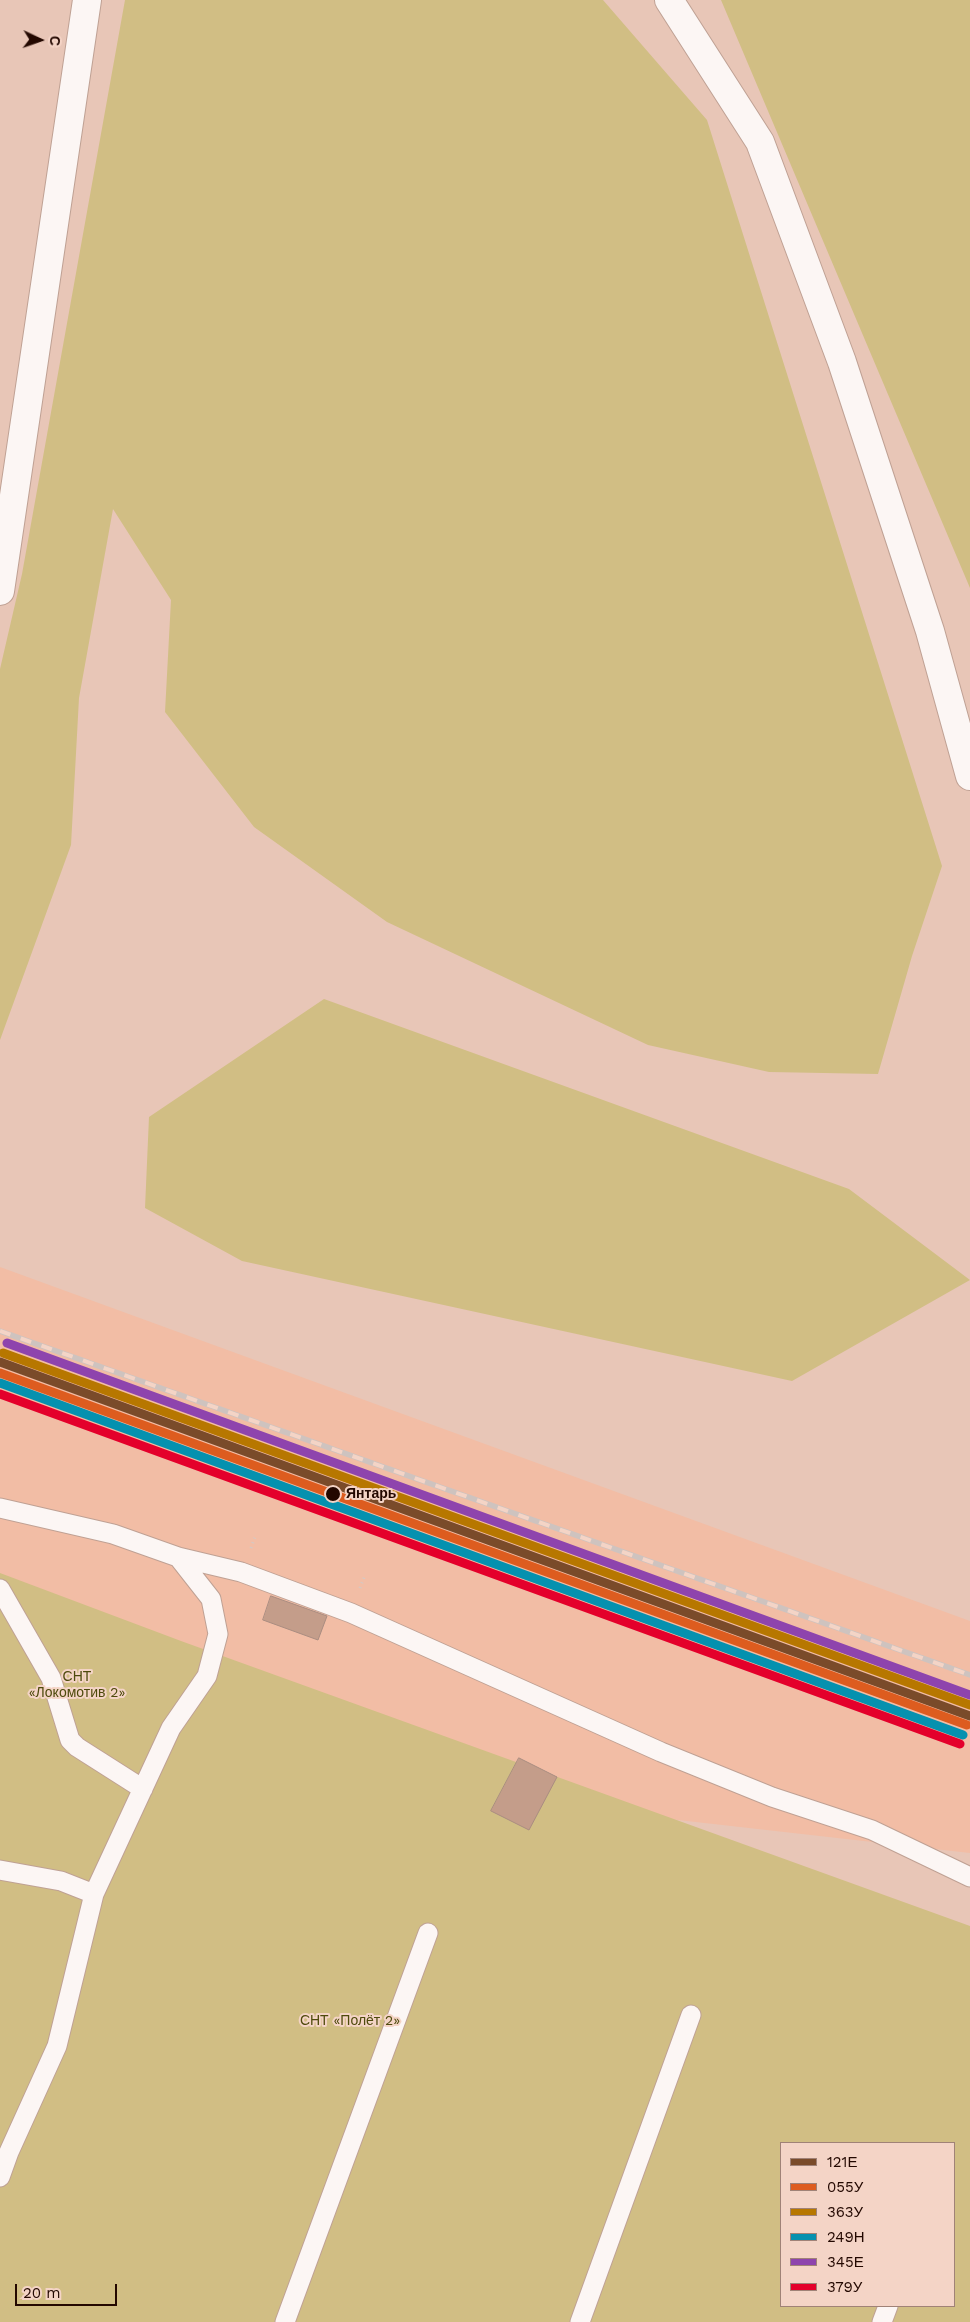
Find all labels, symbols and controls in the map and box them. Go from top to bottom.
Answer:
north arrow [15,15,65,65]
text: С [47,35,63,46]
marker: Янтарь [324,1485,342,1503]
place label: Янтарь [346,1486,396,1502]
park label: СНТ «Локомотив 2» [29,1669,125,1701]
park label: СНТ «Полёт 2» [300,2013,400,2029]
legend [780,2142,955,2307]
text: 121Е [827,2153,857,2171]
text: 055У [827,2178,863,2196]
text: 363У [827,2203,863,2221]
text: 249Н [827,2228,865,2246]
text: 345Е [827,2253,864,2271]
scale bar [18,2274,120,2306]
text: 379У [827,2278,862,2296]
text: 20 m [23,2284,61,2302]

